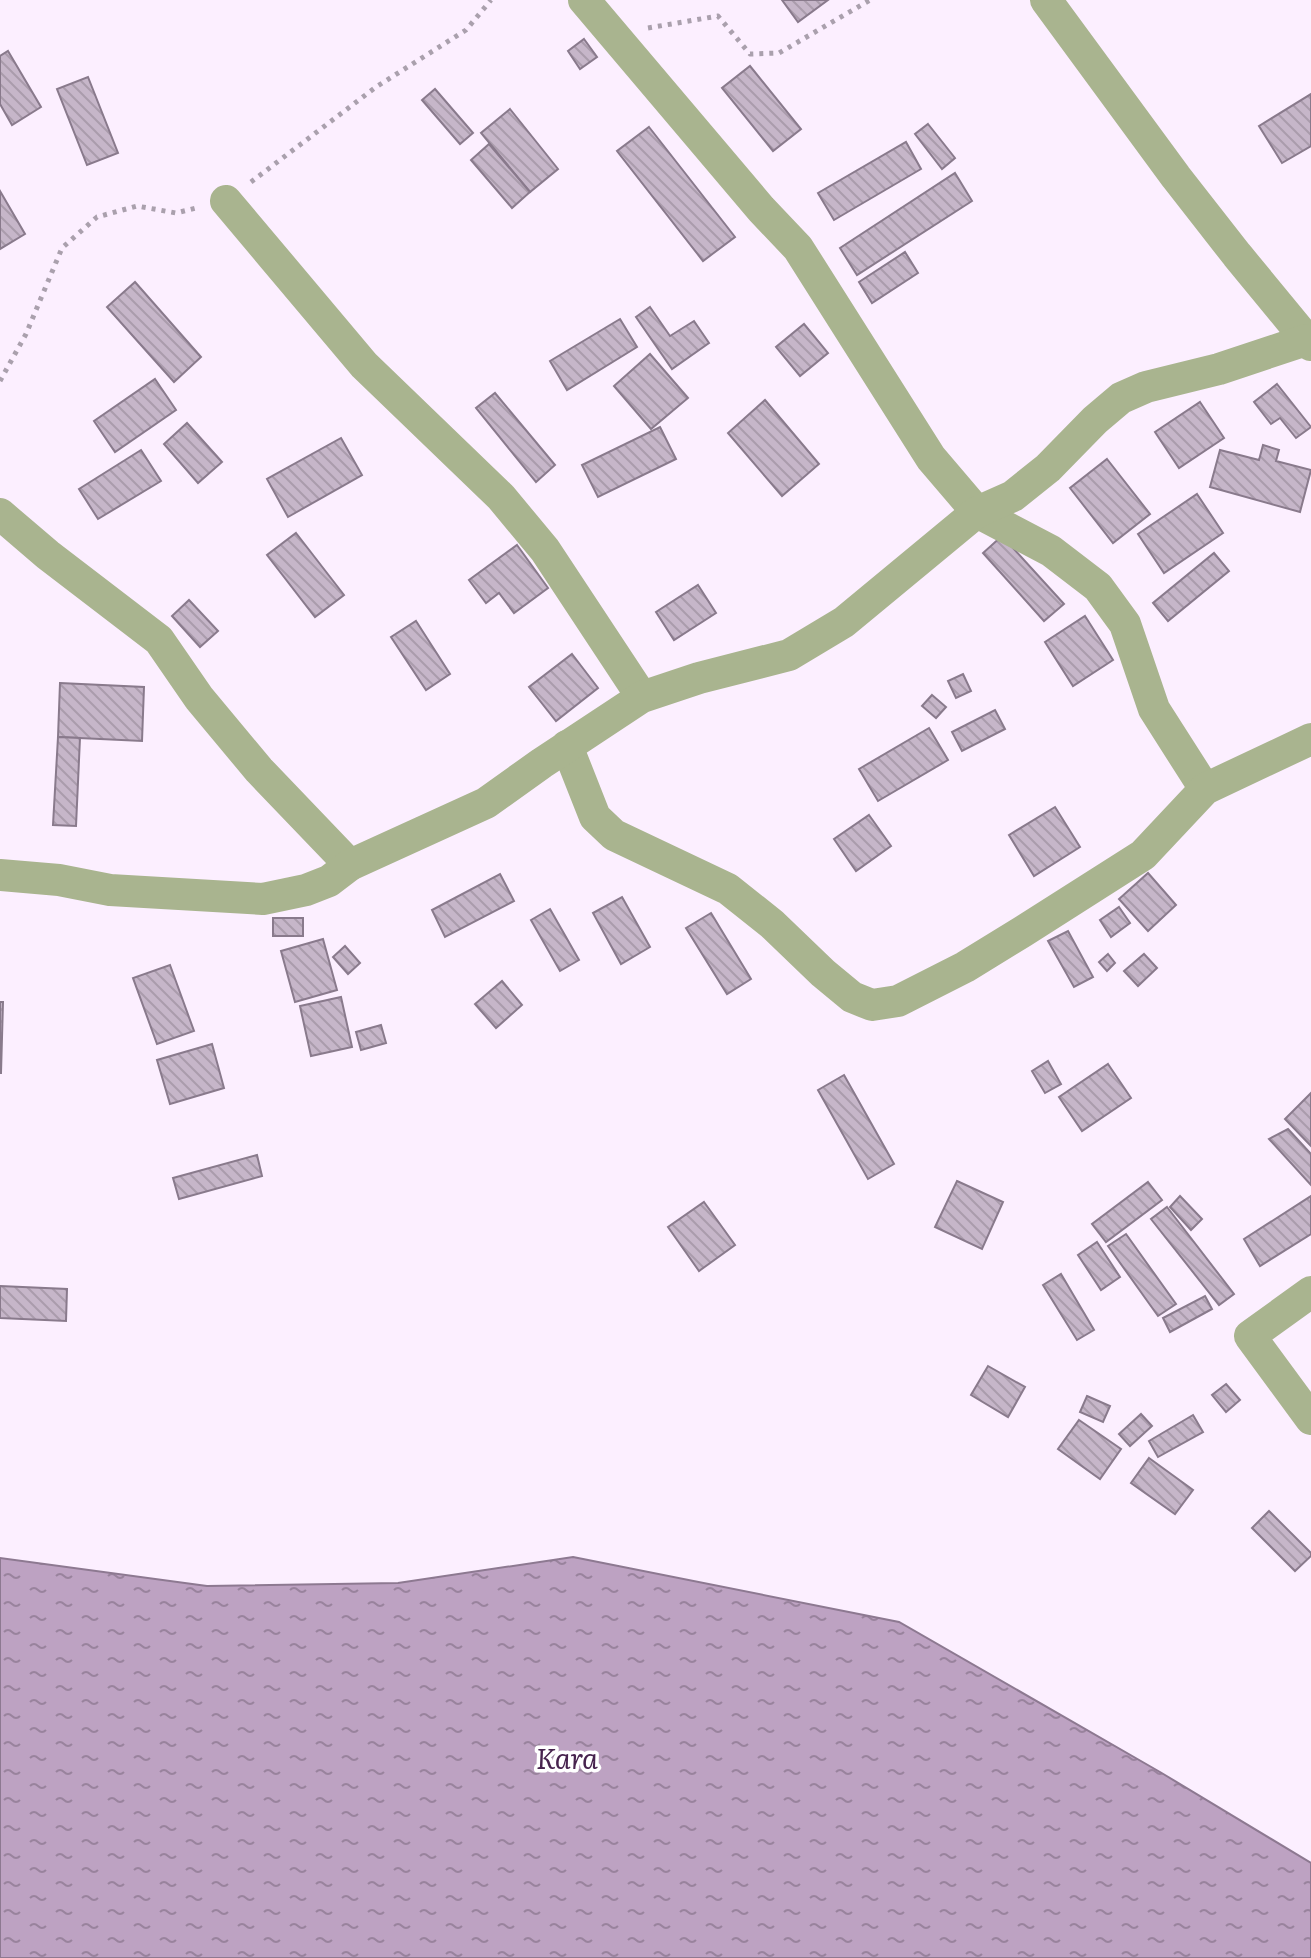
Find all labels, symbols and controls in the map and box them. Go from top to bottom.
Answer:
water label: Kara [536,1736,598,1778]

